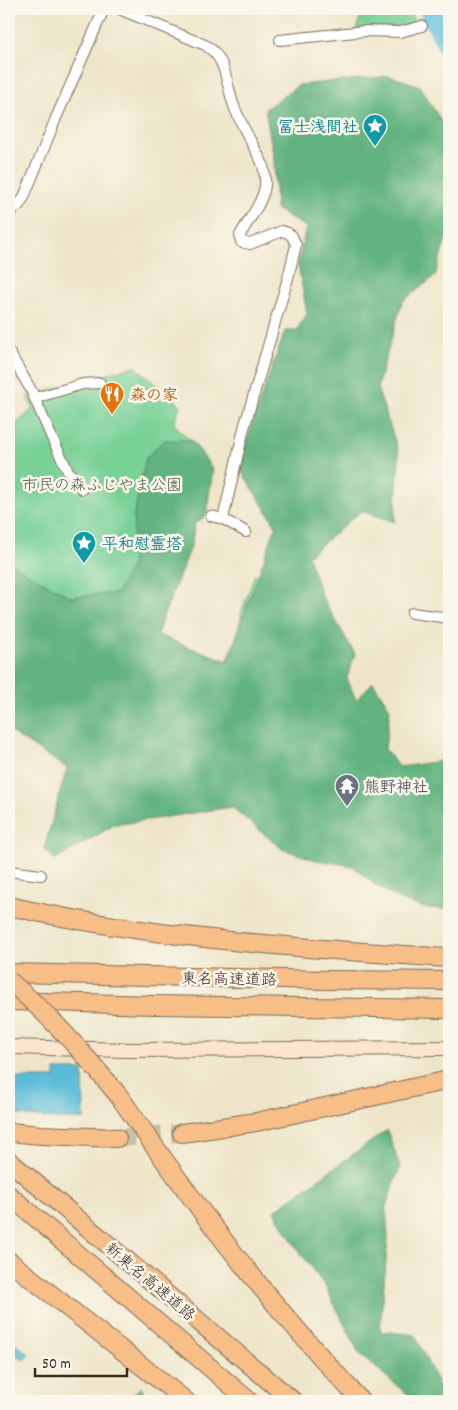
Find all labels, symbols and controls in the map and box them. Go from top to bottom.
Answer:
place icon: 冨士浅間社 [362,113,388,147]
place label: 冨士浅間社 [278,117,358,140]
restaurant icon: 森の家 [99,381,125,415]
place label: 森の家 [130,385,178,408]
park label: 市民の森ふじやま公園 [22,475,182,498]
place icon: 平和慰霊塔 [71,530,97,564]
place label: 平和慰霊塔 [102,534,182,557]
temple icon: 熊野神社 [334,773,360,807]
place label: 熊野神社 [364,777,428,800]
street label: 東名高速道路 [181,968,277,993]
street label: 新東名高速道路 [99,1238,200,1328]
scale bar [35,1345,128,1377]
text: 50 m [42,1354,71,1376]

